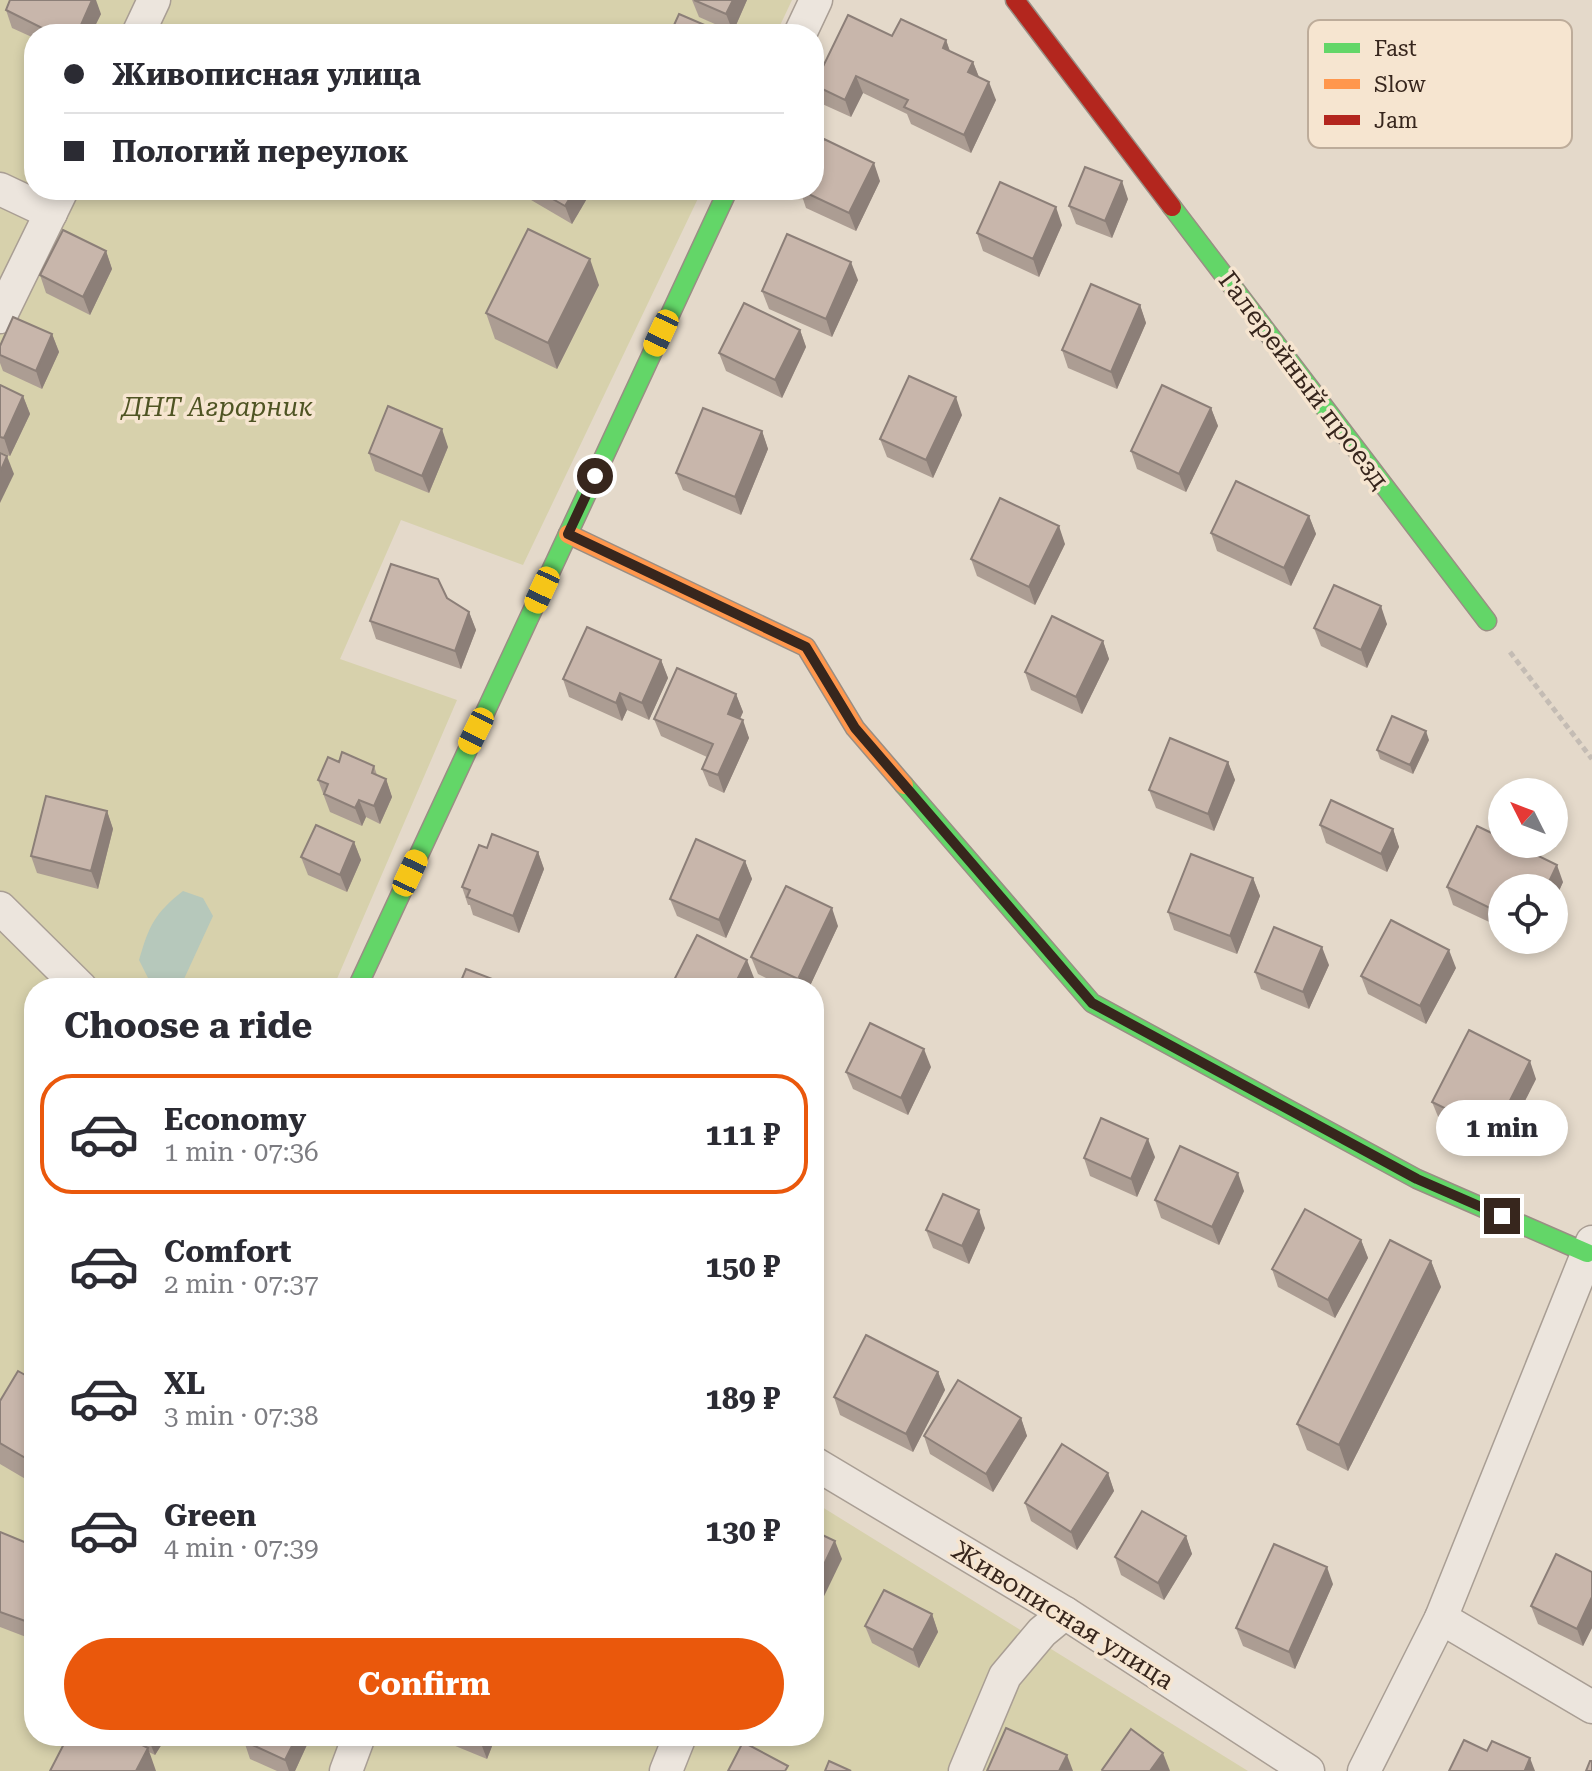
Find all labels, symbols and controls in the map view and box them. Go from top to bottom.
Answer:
legend [1308,20,1572,148]
text: Fast [1374,36,1417,61]
text: Живописная улица [112,57,421,92]
text: Slow [1374,72,1427,97]
text: Jam [1374,108,1418,133]
text: Пологий переулок [112,134,408,169]
street label: Галерейный проезд [1213,266,1395,494]
car [640,306,682,360]
park label: ДНТ Аграрник [119,392,313,422]
route start [577,458,613,494]
car [521,563,563,617]
car [455,704,497,758]
north arrow [1488,778,1568,858]
map controls [1488,778,1568,954]
car [389,846,431,900]
button: locate [1488,874,1568,954]
text: Choose a ride [64,1005,312,1047]
icon: car [68,1098,140,1170]
callout: 1 min [1436,1100,1568,1156]
text: Economy [164,1102,306,1137]
text: 1 min [1466,1113,1538,1143]
text: 111 ₽ [705,1117,780,1152]
text: 1 min · 07:36 [164,1137,319,1167]
route end [1484,1198,1520,1234]
icon: car [68,1230,140,1302]
text: Comfort [164,1234,291,1269]
text: 150 ₽ [705,1249,780,1284]
text: 2 min · 07:37 [164,1269,319,1299]
icon: car [68,1362,140,1434]
text: XL [164,1366,205,1401]
text: 189 ₽ [705,1381,780,1416]
text: 3 min · 07:38 [164,1401,319,1431]
icon: car [68,1494,140,1566]
text: Green [164,1498,256,1533]
text: 130 ₽ [705,1513,780,1548]
text: 4 min · 07:39 [164,1533,319,1563]
street label: Живописная улица [947,1535,1179,1695]
button: Confirm [64,1638,784,1730]

